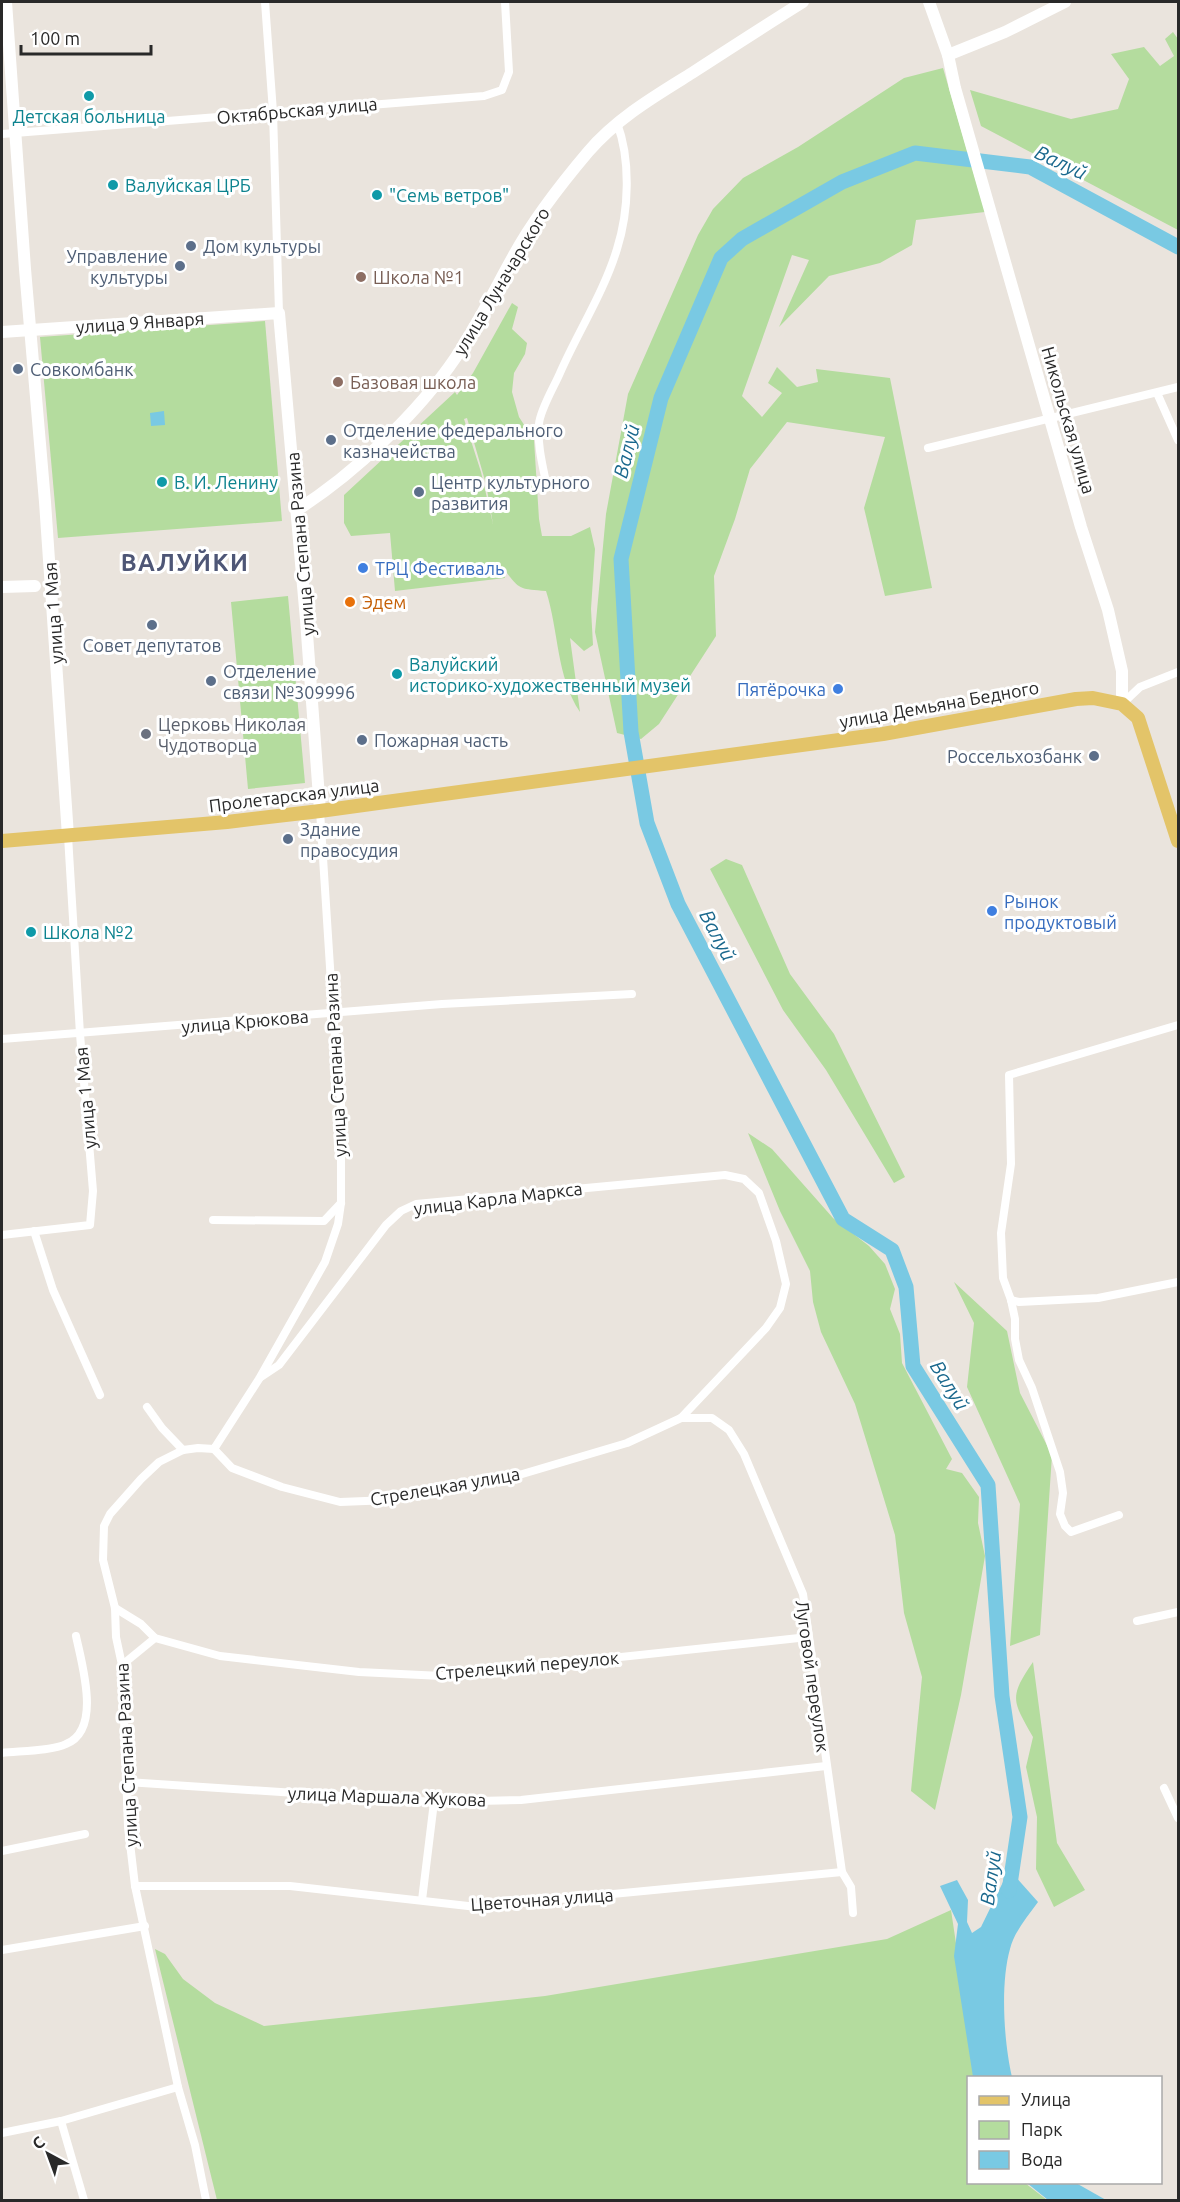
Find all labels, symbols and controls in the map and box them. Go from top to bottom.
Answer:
scale bar [21,18,152,56]
text: 100 m [30,28,80,48]
marker: Детская больница [82,89,96,103]
street label: Октябрьская улица [216,93,378,127]
place label: Детская больница [13,106,165,126]
water label: Валуй [1032,140,1091,184]
place label: Валуйская ЦРБ [125,175,251,195]
marker: Валуйская ЦРБ [106,178,120,192]
place label: "Семь ветров" [389,185,509,205]
marker: "Семь ветров" [370,188,384,202]
street label: улица Луначарского [449,203,553,359]
place label: Дом культуры [203,236,321,256]
marker: Дом культуры [184,239,198,253]
place label: Управление культуры [66,246,168,287]
marker: Управление культуры [173,259,187,273]
place label: Школа №1 [373,267,464,287]
marker: Школа №1 [354,270,368,284]
street label: улица 9 Января [75,308,205,336]
street label: Никольская улица [1038,344,1100,496]
place label: Совкомбанк [30,359,134,379]
marker: Совкомбанк [11,362,25,376]
place label: Базовая школа [350,372,476,392]
marker: Базовая школа [331,375,345,389]
place label: Отделение федерального казначейства [343,420,563,461]
water label: Валуй [608,422,644,480]
marker: Отделение федерального казначейства [324,433,338,447]
street label: улица Степана Разина [282,451,318,637]
place label: В. И. Ленину [174,472,278,492]
place label: Центр культурного развития [431,472,590,513]
marker: В. И. Ленину [155,475,169,489]
marker: Центр культурного развития [412,485,426,499]
district label: ВАЛУЙКИ [121,549,249,576]
place label: ТРЦ Фестиваль [375,558,504,578]
street label: улица 1 Мая [39,561,67,665]
marker: ТРЦ Фестиваль [356,561,370,575]
place label: Эдем [362,592,406,612]
marker: Эдем [343,595,357,609]
marker: Совет депутатов [145,618,159,632]
place label: Совет депутатов [82,635,222,655]
place label: Валуйский историко-художественный музей [409,654,691,695]
place label: Отделение связи №309996 [223,661,355,702]
marker: Валуйский историко-художественный музей [390,667,404,681]
marker: Отделение связи №309996 [204,674,218,688]
street label: улица Демьяна Бедного [838,677,1040,731]
place label: Пятёрочка [737,679,826,699]
marker: Пятёрочка [831,682,845,696]
place label: Церковь Николая Чудотворца [158,714,306,755]
marker: Церковь Николая Чудотворца [139,727,153,741]
place label: Пожарная часть [374,730,508,750]
marker: Пожарная часть [355,733,369,747]
place label: Россельхозбанк [947,746,1082,766]
marker: Россельхозбанк [1087,749,1101,763]
street label: Пролетарская улица [208,775,380,815]
place label: Здание правосудия [300,819,398,860]
marker: Здание правосудия [281,832,295,846]
place label: Рынок продуктовый [1004,891,1117,932]
marker: Рынок продуктовый [985,904,999,918]
water label: Валуй [695,906,741,965]
place label: Школа №2 [43,922,134,942]
marker: Школа №2 [24,925,38,939]
street label: улица Степана Разина [320,972,350,1158]
street label: улица Крюкова [180,1005,310,1037]
street label: улица 1 Мая [71,1046,99,1150]
street label: улица Карла Маркса [412,1178,584,1218]
water label: Валуй [926,1356,974,1414]
street label: Стрелецкая улица [369,1463,521,1509]
street label: Луговой переулок [792,1599,834,1753]
street label: Стрелецкий переулок [434,1647,620,1683]
street label: улица Степана Разина [111,1662,141,1848]
street label: улица Маршала Жукова [287,1783,487,1809]
water label: Валуй [975,1849,1005,1906]
street label: Цветочная улица [470,1884,614,1914]
legend [967,2076,1162,2184]
text: Улица [1021,2089,1071,2109]
text: Парк [1021,2119,1062,2139]
north arrow [18,2124,78,2184]
text: С [28,2133,48,2153]
text: Вода [1021,2149,1063,2169]

